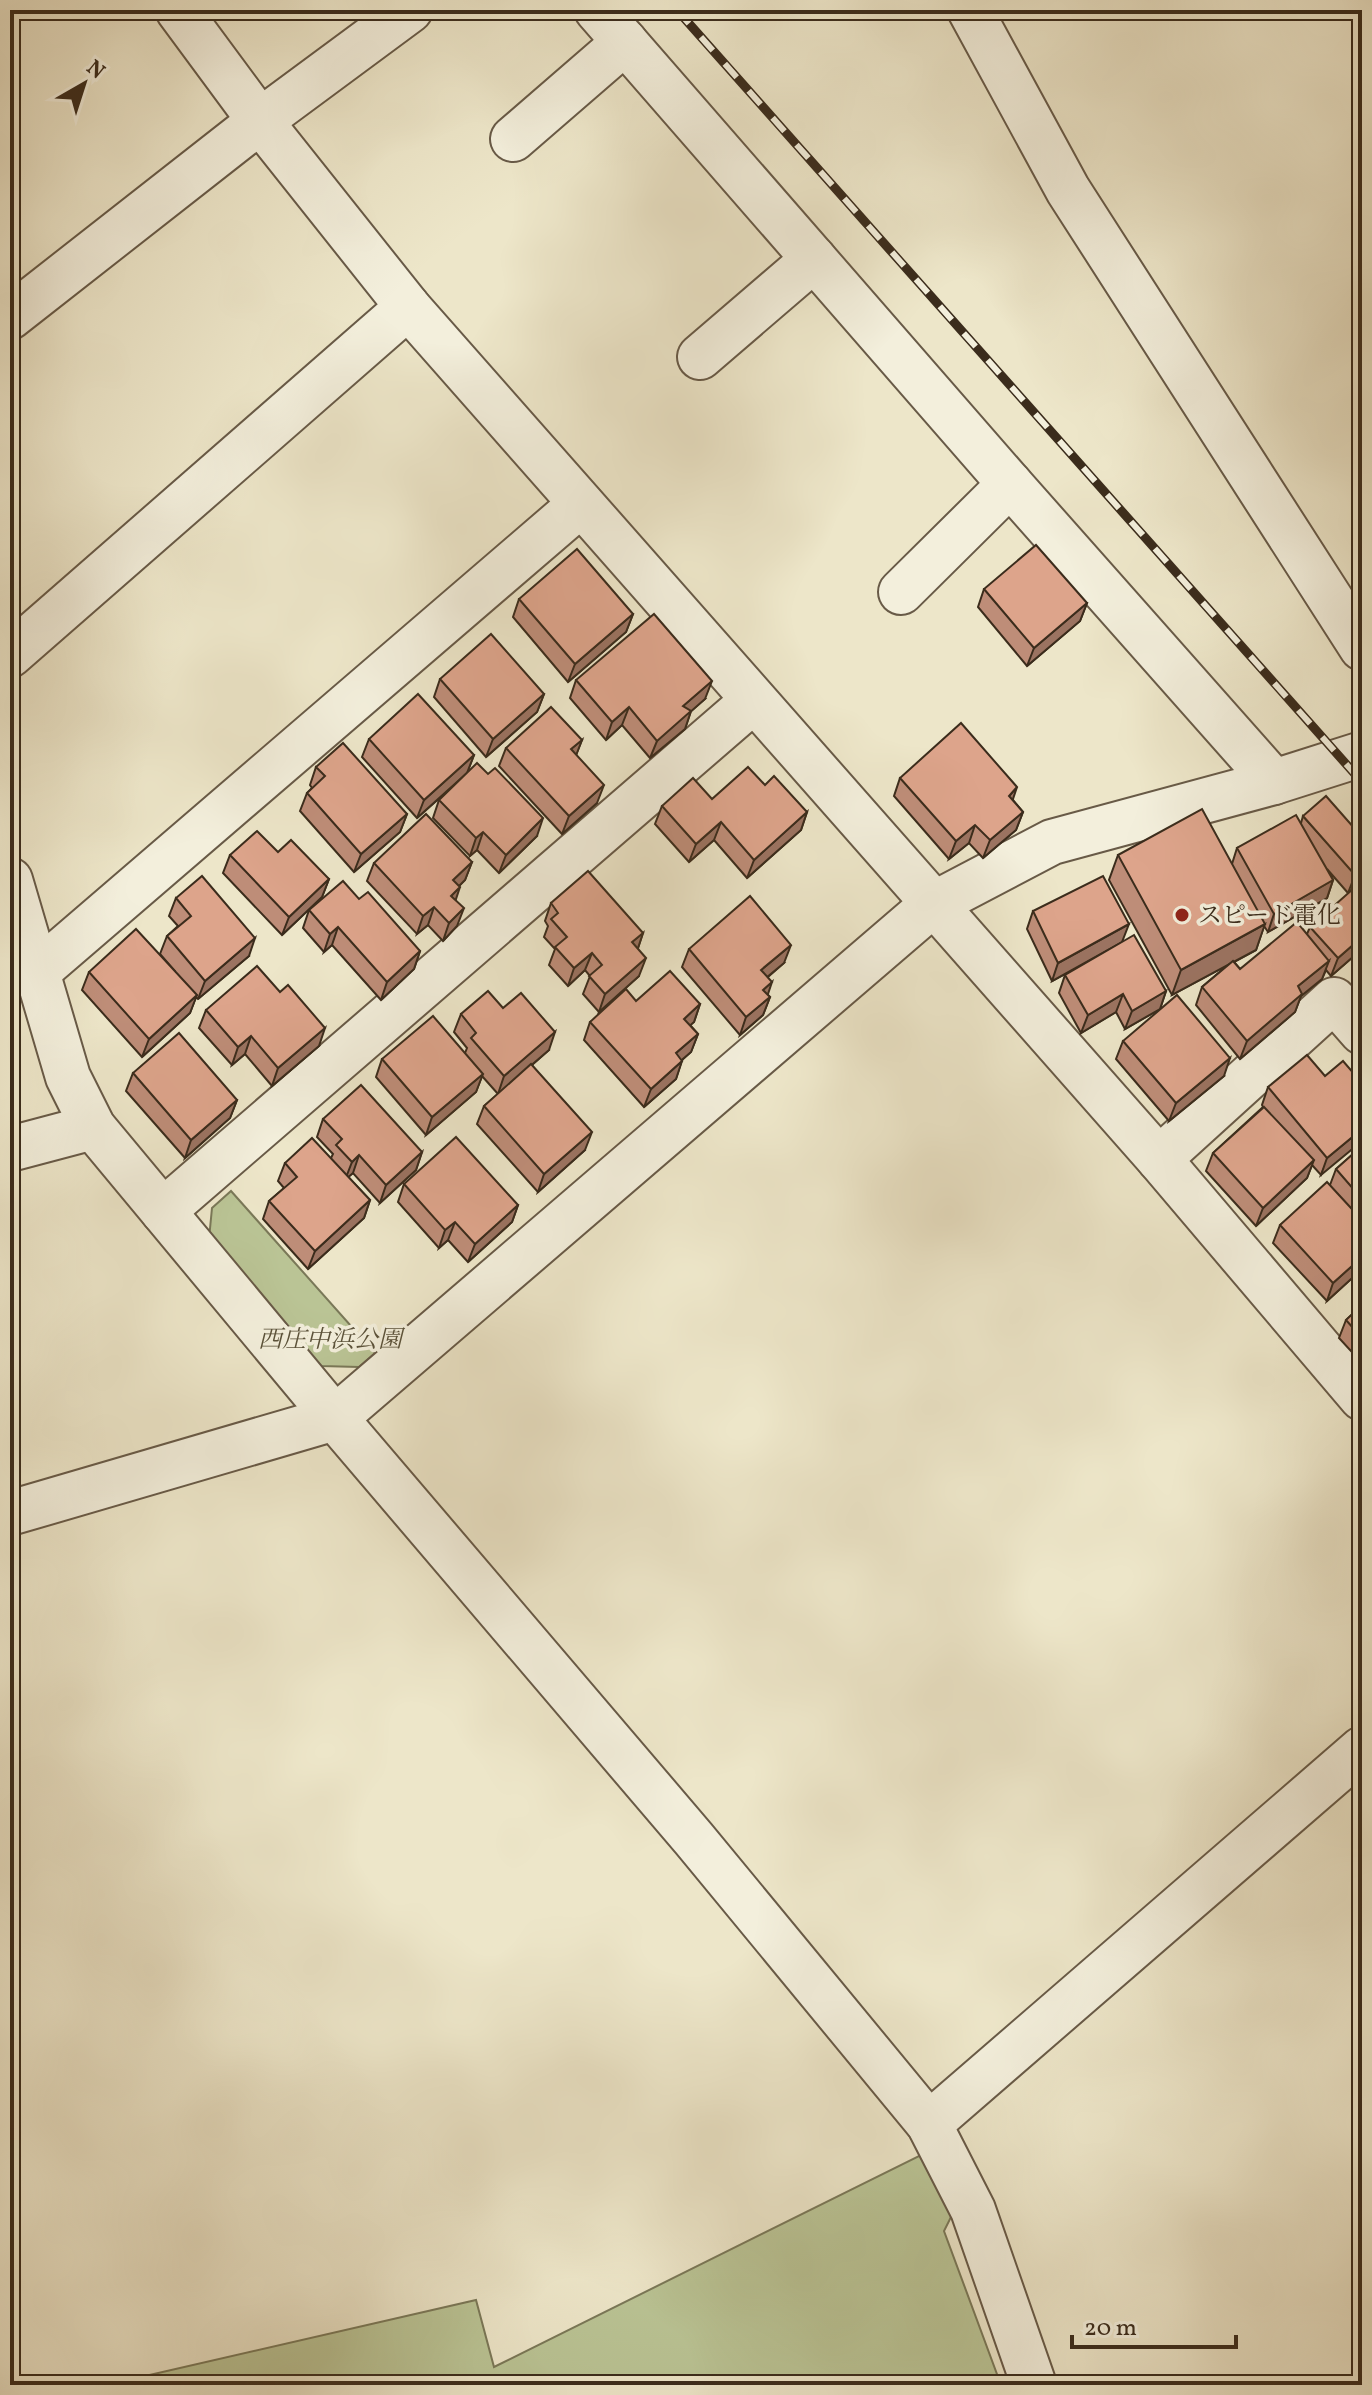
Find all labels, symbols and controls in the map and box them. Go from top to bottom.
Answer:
north arrow [44,44,124,124]
text: N [79,53,111,87]
place label: スピード電化 [1198,900,1341,934]
marker: スピード電化 [1173,906,1191,924]
park label: 西庄中浜公園 [258,1324,406,1358]
scale bar [1072,2299,1236,2349]
text: 20 m [1084,2312,1137,2346]

